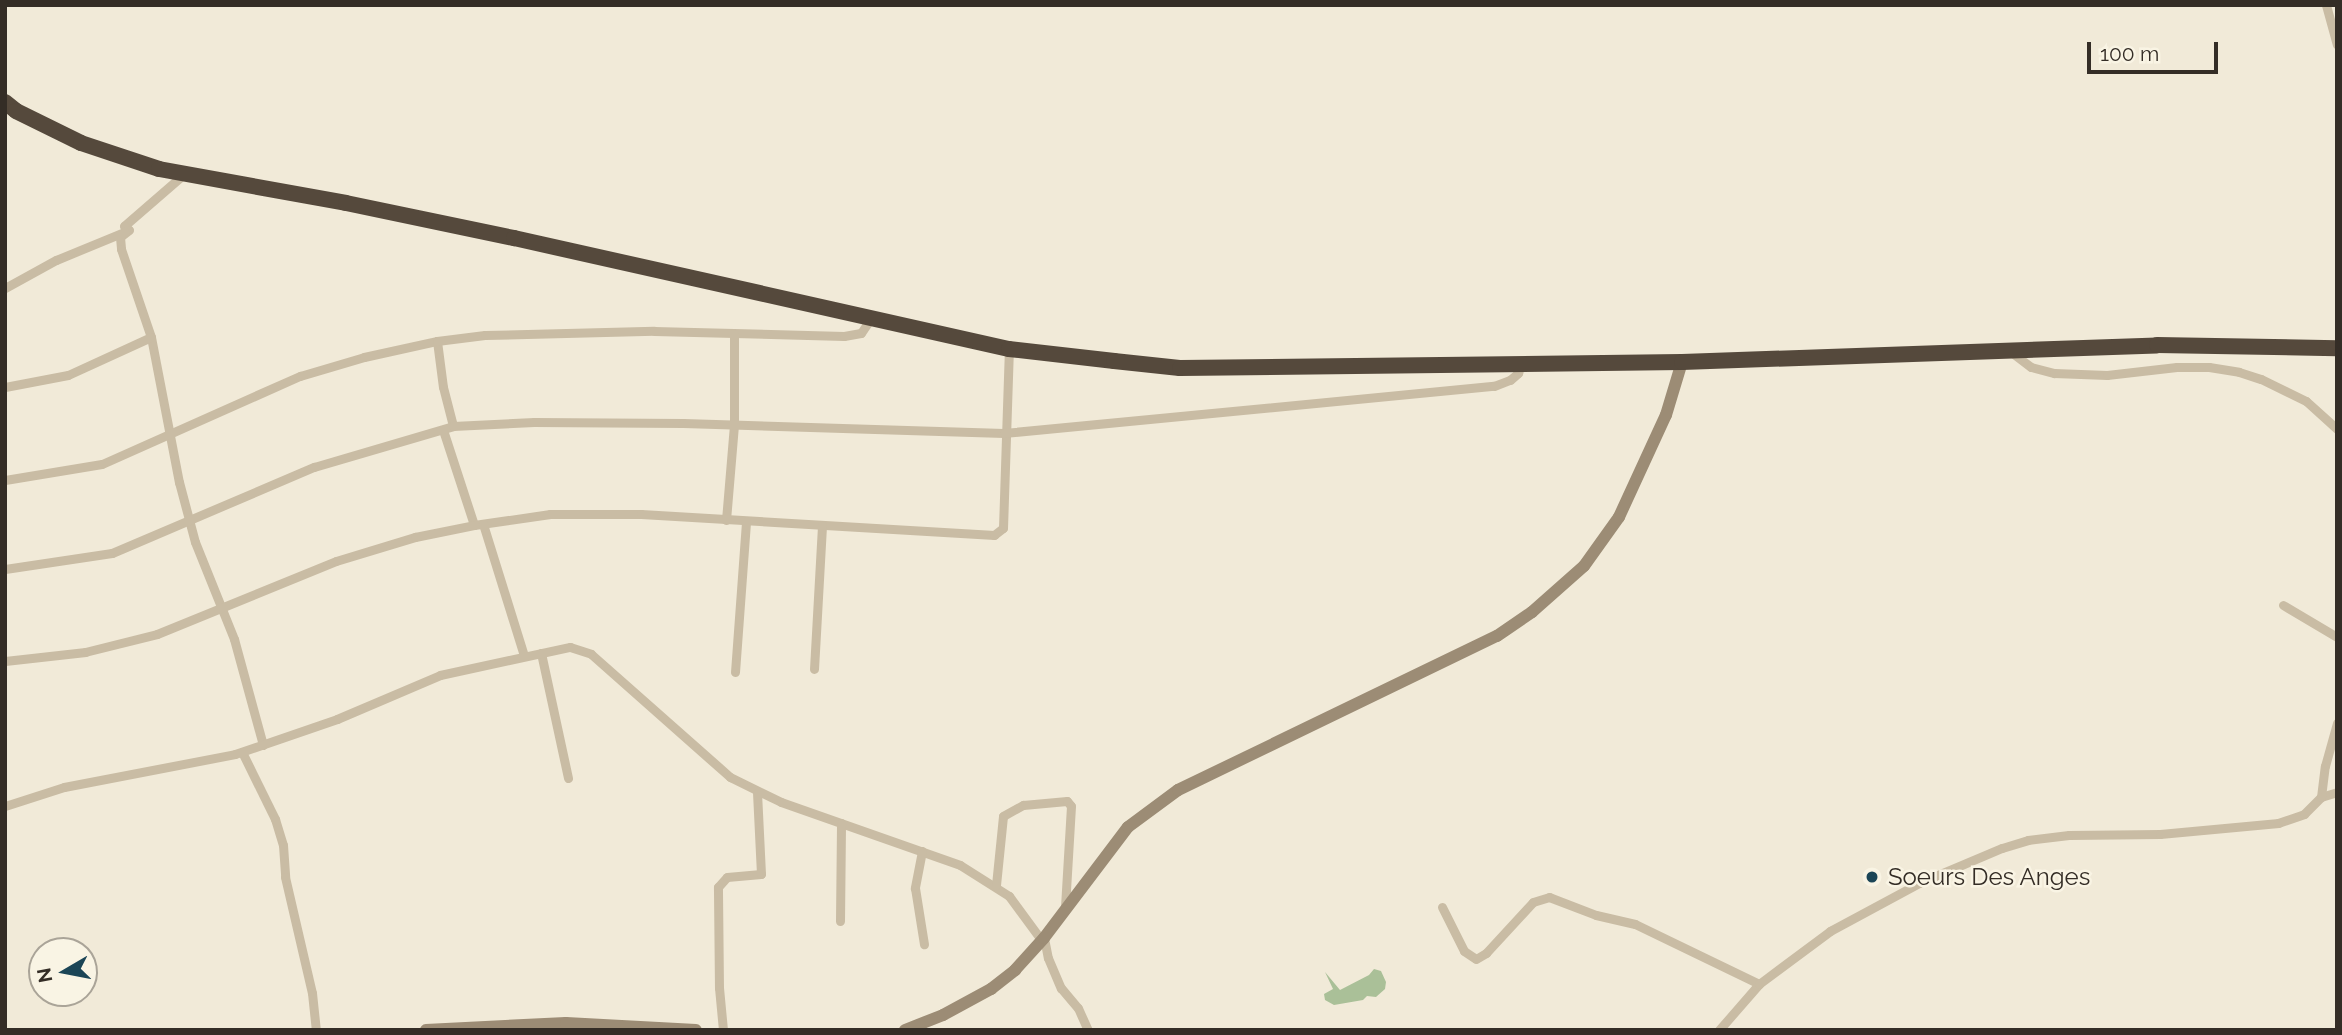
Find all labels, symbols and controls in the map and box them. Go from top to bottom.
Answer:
scale bar [2090,28,2221,72]
text: 100 m [2100,41,2159,66]
place label: Soeurs Des Anges [1888,863,2091,891]
marker: Soeurs Des Anges [1862,867,1882,887]
north arrow [28,937,98,1007]
text: N [32,966,56,984]

